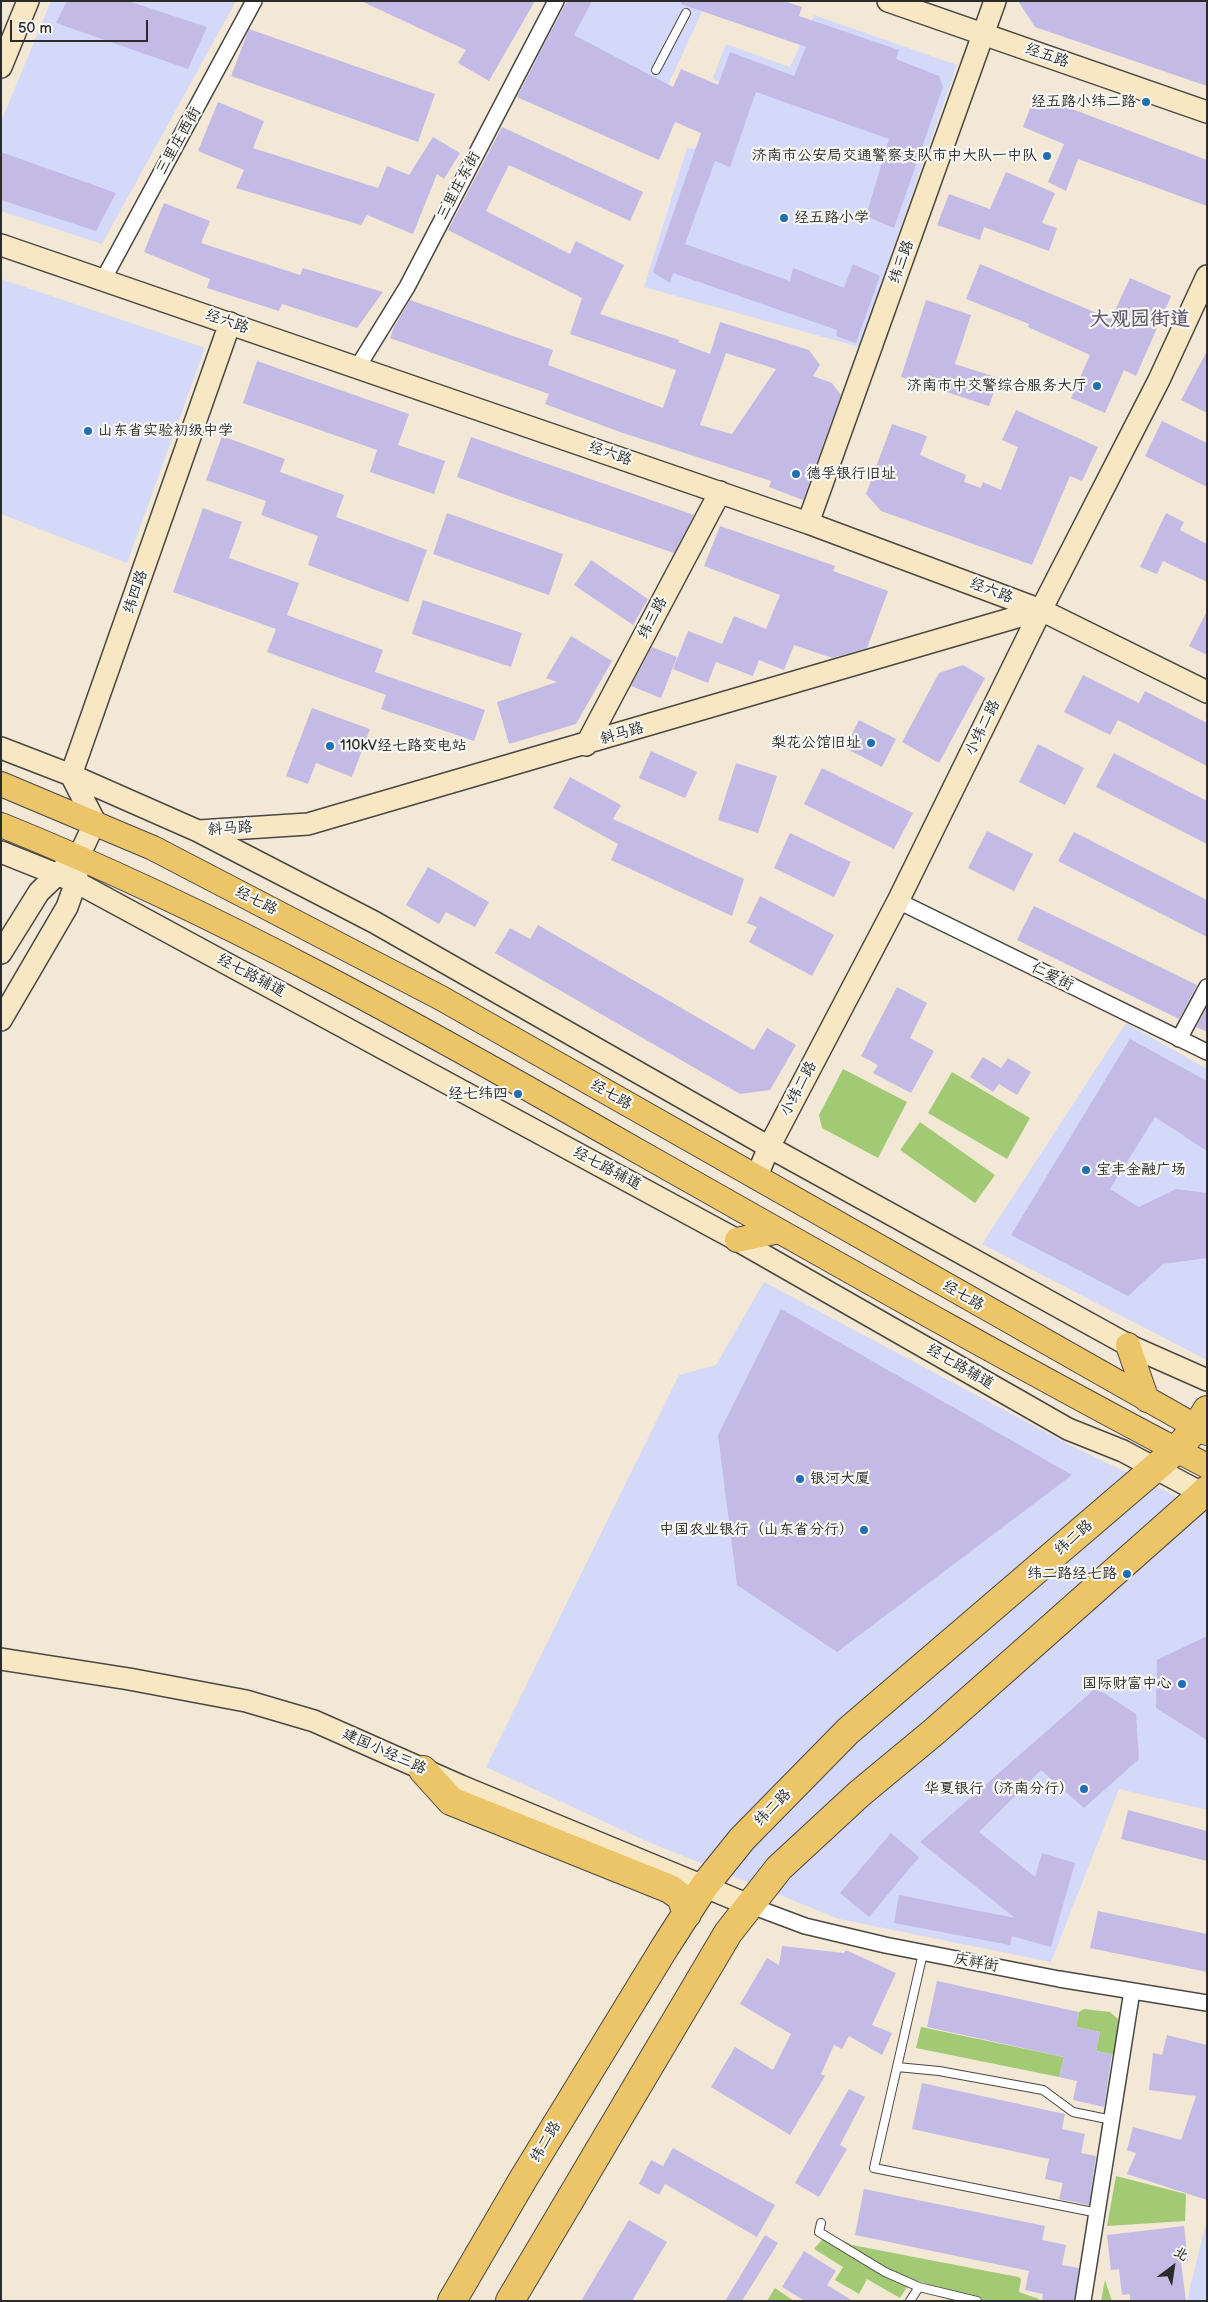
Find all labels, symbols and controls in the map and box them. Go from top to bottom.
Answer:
scale bar [12,10,150,42]
text: 50 m [18,19,52,38]
street label: 经五路 [1023,40,1071,72]
place label: 经五路小纬二路 [1031,93,1136,111]
marker: 经五路小纬二路 [1140,96,1152,108]
street label: 三里庄西街 [153,104,205,178]
place label: 济南市公安局交通警察支队市中大队一中队 [752,147,1037,165]
street label: 三里庄东街 [433,149,485,223]
marker: 济南市公安局交通警察支队市中大队一中队 [1041,150,1053,162]
place label: 经五路小学 [794,209,869,227]
marker: 经五路小学 [778,212,790,224]
street label: 纬三路 [886,238,918,286]
street label: 经六路 [203,306,251,338]
district label: 大观园街道 [1090,308,1190,332]
place label: 济南市中交警综合服务大厅 [907,377,1087,395]
marker: 济南市中交警综合服务大厅 [1091,380,1103,392]
place label: 山东省实验初级中学 [98,422,233,440]
marker: 山东省实验初级中学 [82,425,94,437]
street label: 经六路 [586,438,634,470]
place label: 德孚银行旧址 [806,465,896,483]
marker: 德孚银行旧址 [790,468,802,480]
street label: 纬四路 [120,568,152,616]
street label: 经六路 [967,575,1015,607]
street label: 纬三路 [634,594,672,642]
street label: 小纬二路 [962,697,1004,759]
street label: 斜马路 [598,719,646,749]
place label: 梨花公馆旧址 [771,734,861,752]
place label: 110kV经七路变电站 [340,737,467,755]
marker: 梨花公馆旧址 [865,737,877,749]
marker: 110kV经七路变电站 [324,740,336,752]
street label: 斜马路 [207,818,253,840]
street label: 经七路 [232,883,280,919]
street label: 经七路辅道 [214,950,288,1002]
street label: 仁爱街 [1028,959,1076,995]
street label: 小纬二路 [777,1058,821,1120]
street label: 经七路 [587,1076,635,1114]
place label: 经七纬四 [448,1085,508,1103]
marker: 经七纬四 [512,1088,524,1100]
street label: 经七路辅道 [570,1143,644,1195]
place label: 宝丰金融广场 [1096,1161,1186,1179]
marker: 宝丰金融广场 [1080,1164,1092,1176]
street label: 经七路 [939,1277,987,1315]
street label: 经七路辅道 [923,1340,997,1394]
place label: 银河大厦 [810,1470,870,1488]
marker: 银河大厦 [794,1473,806,1485]
street label: 纬二路 [1051,1516,1097,1560]
place label: 中国农业银行（山东省分行） [659,1521,854,1539]
marker: 中国农业银行（山东省分行） [858,1524,870,1536]
place label: 纬二路经七路 [1027,1565,1117,1583]
marker: 纬二路经七路 [1121,1568,1133,1580]
place label: 国际财富中心 [1082,1675,1172,1693]
marker: 国际财富中心 [1176,1678,1188,1690]
street label: 建国小经三路 [339,1725,429,1779]
place label: 华夏银行（济南分行） [924,1780,1074,1798]
marker: 华夏银行（济南分行） [1078,1783,1090,1795]
street label: 纬二路 [751,1786,795,1830]
street label: 庆祥街 [952,1950,1000,1976]
street label: 纬二路 [527,2118,565,2166]
north arrow [1148,2242,1198,2292]
text: 北 [1171,2243,1191,2265]

